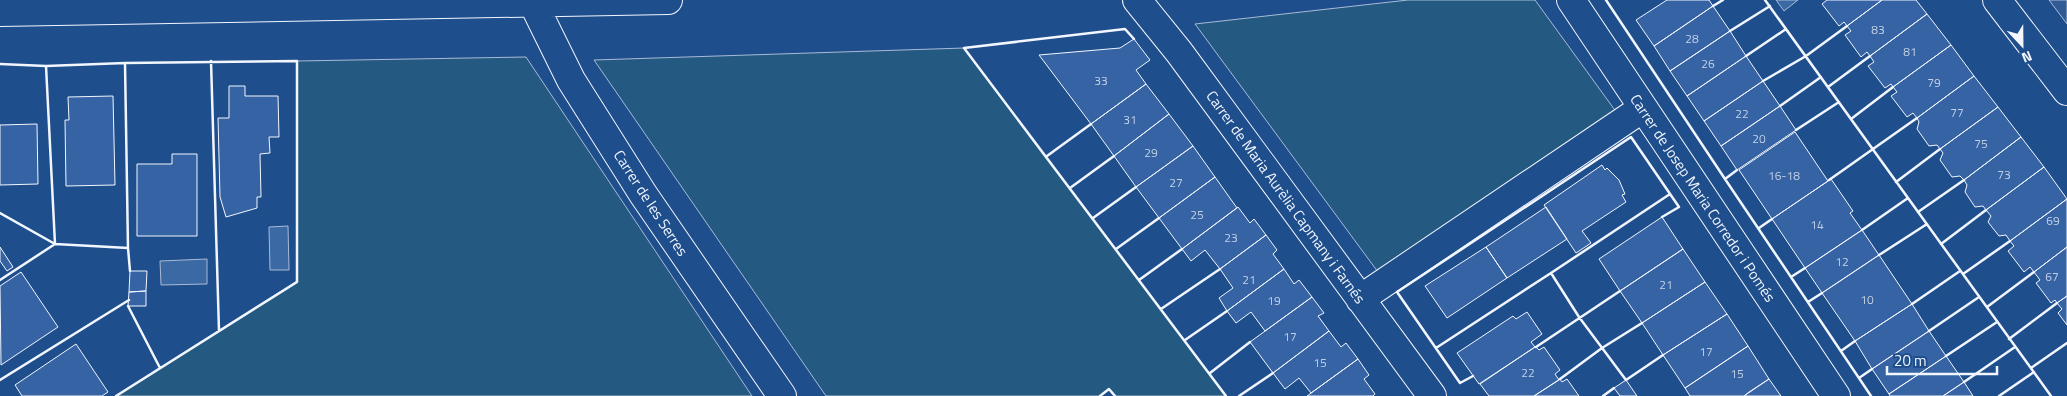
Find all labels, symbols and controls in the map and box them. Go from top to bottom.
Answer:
house number: 83 [1871,20,1885,39]
north arrow [1997,20,2047,70]
house number: 28 [1685,29,1699,48]
house number: 81 [1903,42,1917,61]
text: N [2019,46,2035,69]
house number: 26 [1701,54,1715,73]
house number: 33 [1094,71,1108,90]
house number: 79 [1927,73,1941,92]
street label: Carrer de Maria Aurèlia Capmany i Farnés [1201,86,1371,308]
street label: Carrer de Josep Maria Corredor i Pomés [1625,89,1782,307]
house number: 77 [1950,103,1964,122]
house number: 22 [1735,104,1749,123]
house number: 31 [1123,110,1137,129]
house number: 20 [1752,129,1766,148]
house number: 75 [1974,134,1988,153]
house number: 29 [1144,143,1158,162]
street label: Carrer de les Serres [608,145,694,261]
house number: 73 [1997,165,2011,184]
house number: 16-18 [1768,166,1800,185]
house number: 27 [1169,173,1183,192]
house number: 25 [1190,205,1204,224]
house number: 69 [2046,211,2060,230]
house number: 14 [1810,215,1824,234]
house number: 23 [1224,228,1238,247]
house number: 12 [1835,252,1849,271]
house number: 67 [2045,267,2059,286]
house number: 21 [1242,270,1256,289]
house number: 21 [1659,275,1673,294]
house number: 10 [1860,290,1874,309]
house number: 19 [1267,291,1281,310]
house number: 17 [1283,327,1297,346]
house number: 17 [1699,342,1713,361]
scale bar [1887,344,1997,376]
text: 20 m [1894,349,1927,372]
house number: 15 [1313,353,1327,372]
house number: 22 [1521,363,1535,382]
house number: 15 [1730,364,1744,383]

